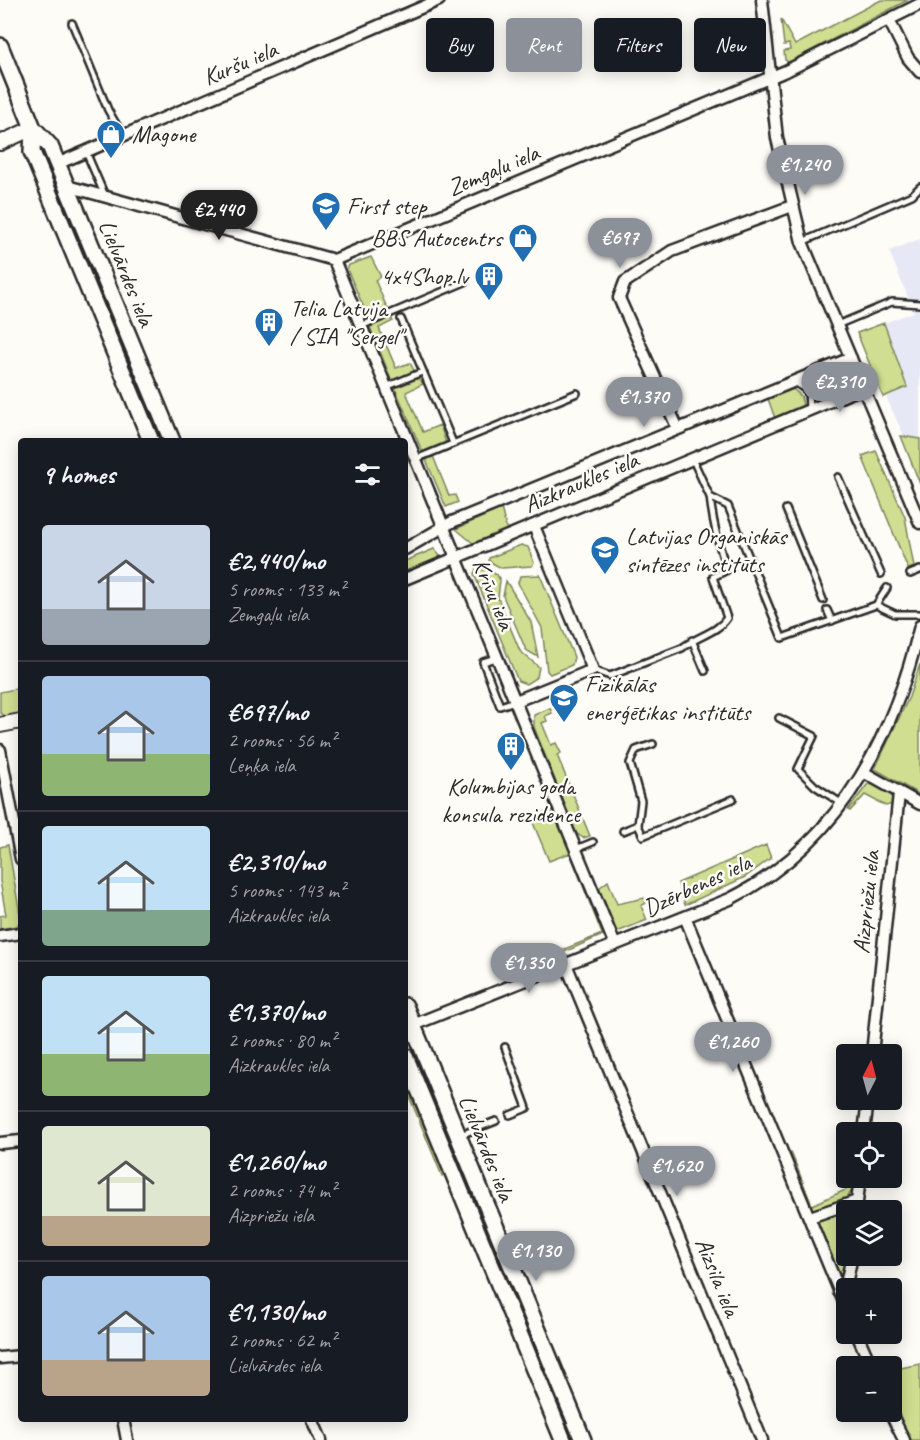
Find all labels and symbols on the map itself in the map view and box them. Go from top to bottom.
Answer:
street label: Kuršu iela [198,33,283,92]
shop icon: Magone [95,118,127,160]
place label: Magone [132,119,198,149]
street label: Zemgaļu iela [443,137,545,203]
pin: €1,240 [756,145,854,196]
pin: €2,440 [170,190,268,241]
school or university icon: First step [310,190,342,232]
place label: First step [347,191,428,221]
street label: Lielvārdes iela [92,215,162,332]
pin: €697 [584,218,656,269]
shop icon: BBS Autocentrs [507,222,539,264]
place label: BBS Autocentrs [372,223,504,253]
building icon: 4x4Shop.lv [473,260,505,302]
place label: 4x4Shop.lv [381,261,470,291]
place label: Telia Latvija / SIA "Sergel" [290,293,408,351]
building icon: Telia Latvija / SIA "Sergel" [253,306,285,348]
pin: €2,310 [791,362,889,413]
pin: €1,370 [595,377,693,428]
street label: Aizkraukles iela [519,444,644,520]
place label: Latvijas Organiskās sintēzes institūts [626,521,789,579]
school or university icon: Latvijas Organiskās sintēzes institūts [589,534,621,576]
street label: Krīvu iela [466,554,522,636]
place label: Fizikālās enerģētikas institūts [585,669,752,727]
school or university icon: Fizikālās enerģētikas institūts [548,682,580,724]
building icon: Kolumbijas goda konsula rezidence [495,730,527,772]
place label: Kolumbijas goda konsula rezidence [442,771,582,829]
street label: Dzērbenes iela [638,846,757,923]
street label: Aizpriežu iela [846,848,886,955]
pin: €1,350 [480,943,578,994]
pin: €1,260 [684,1022,782,1073]
north arrow [836,1044,902,1110]
street label: Lielvārdes iela [452,1090,522,1207]
pin: €1,620 [628,1146,726,1197]
pin: €1,130 [487,1231,585,1282]
street label: Aizsila iela [689,1233,748,1323]

